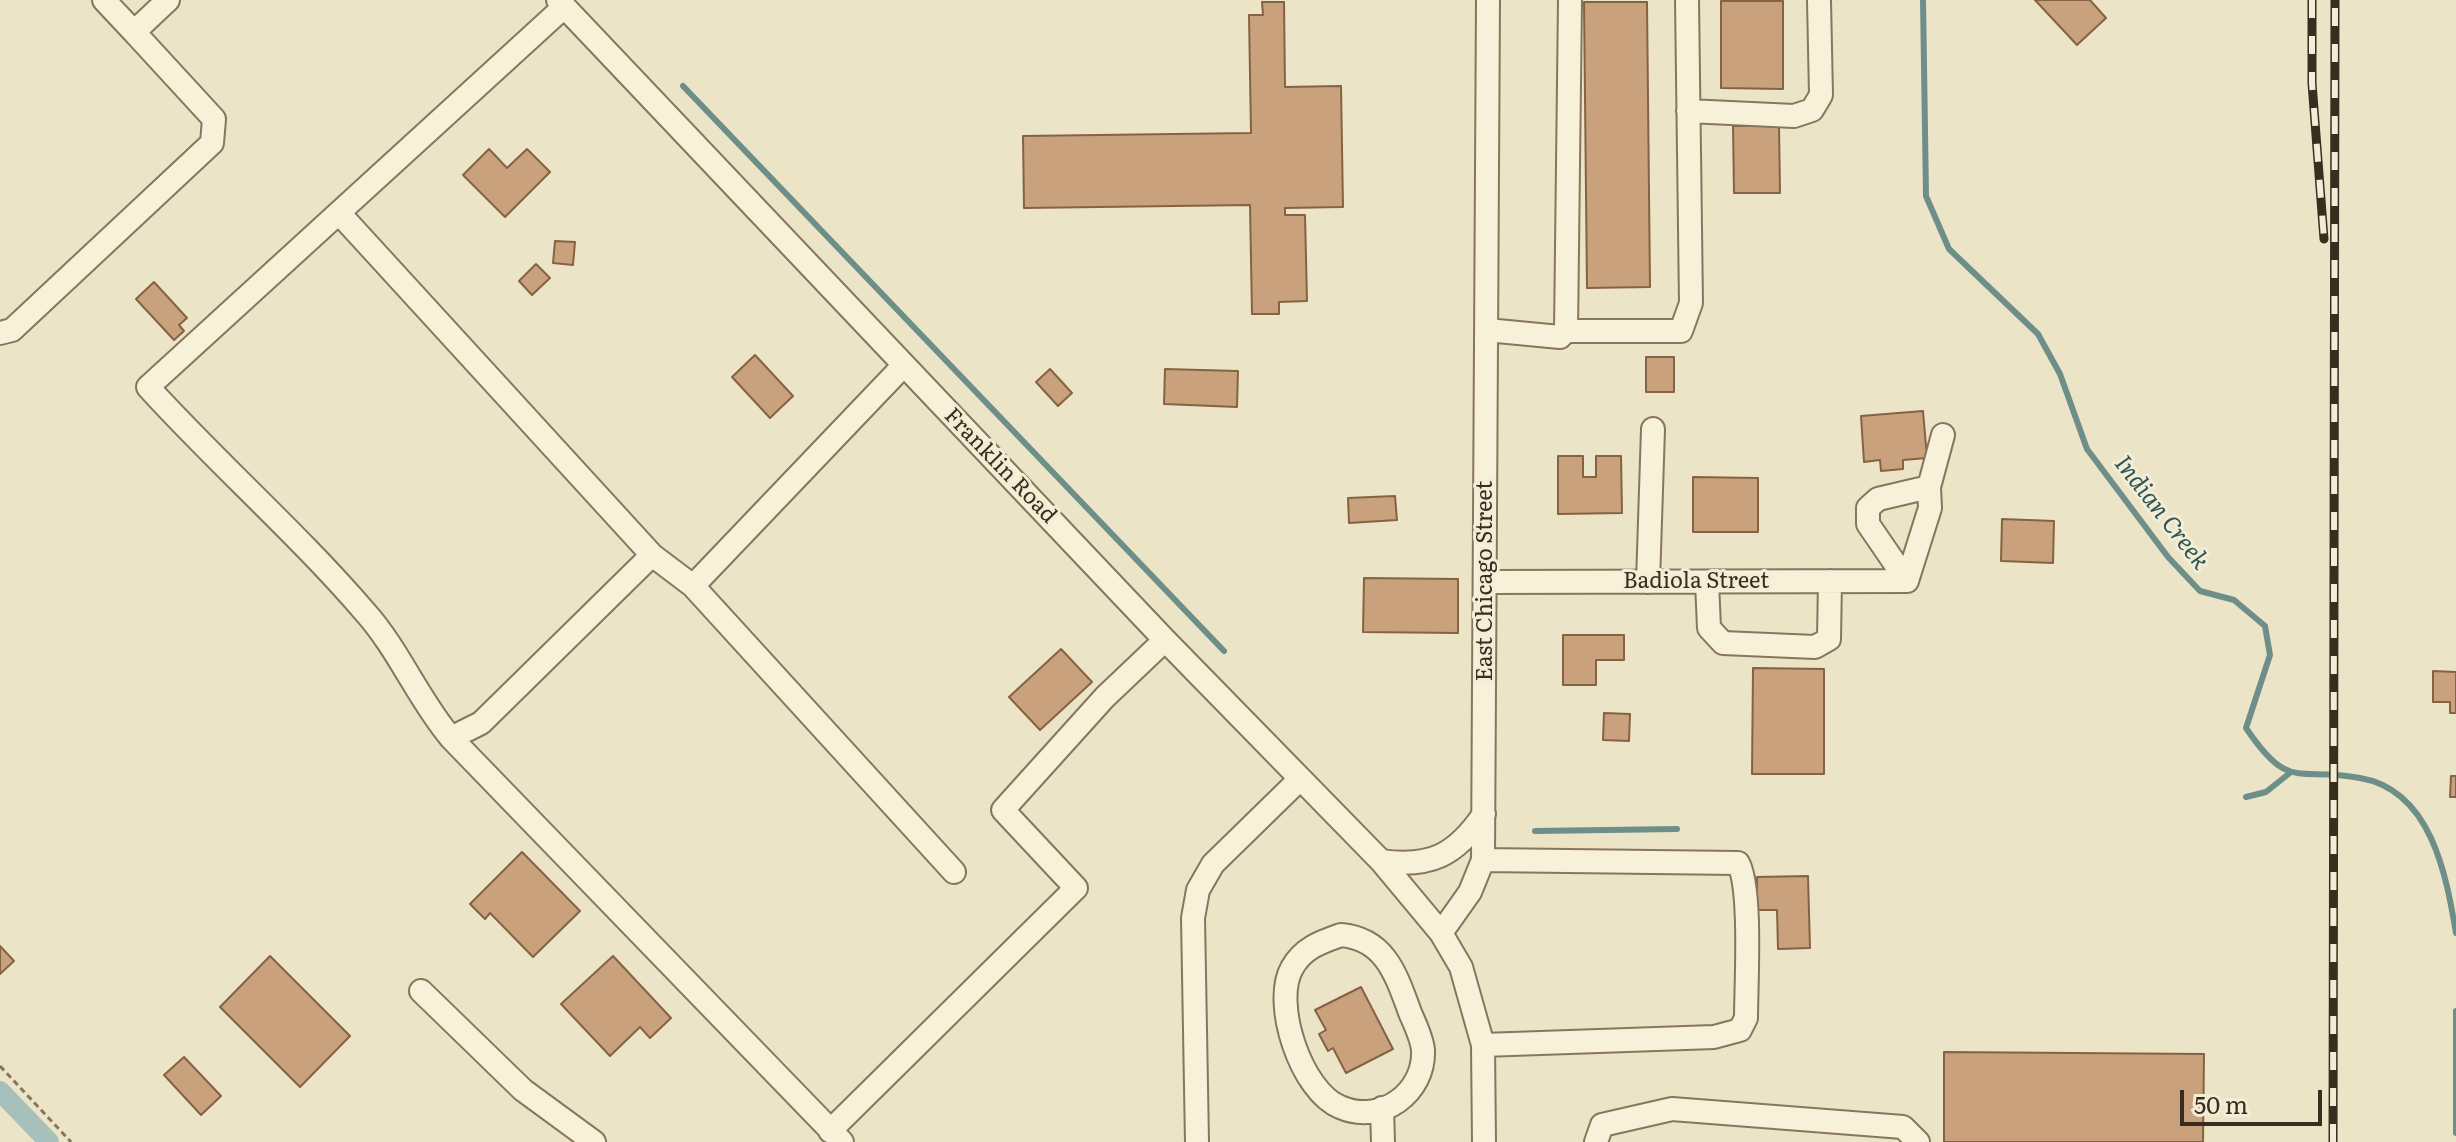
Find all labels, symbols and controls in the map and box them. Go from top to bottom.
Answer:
street label: Franklin Road [938,403,1062,529]
water label: Indian Creek [2108,450,2214,576]
street label: East Chicago Street [1473,481,1499,681]
street label: Badiola Street [1623,569,1769,595]
scale bar [2184,1074,2326,1124]
text: 50 m [2194,1086,2248,1121]

